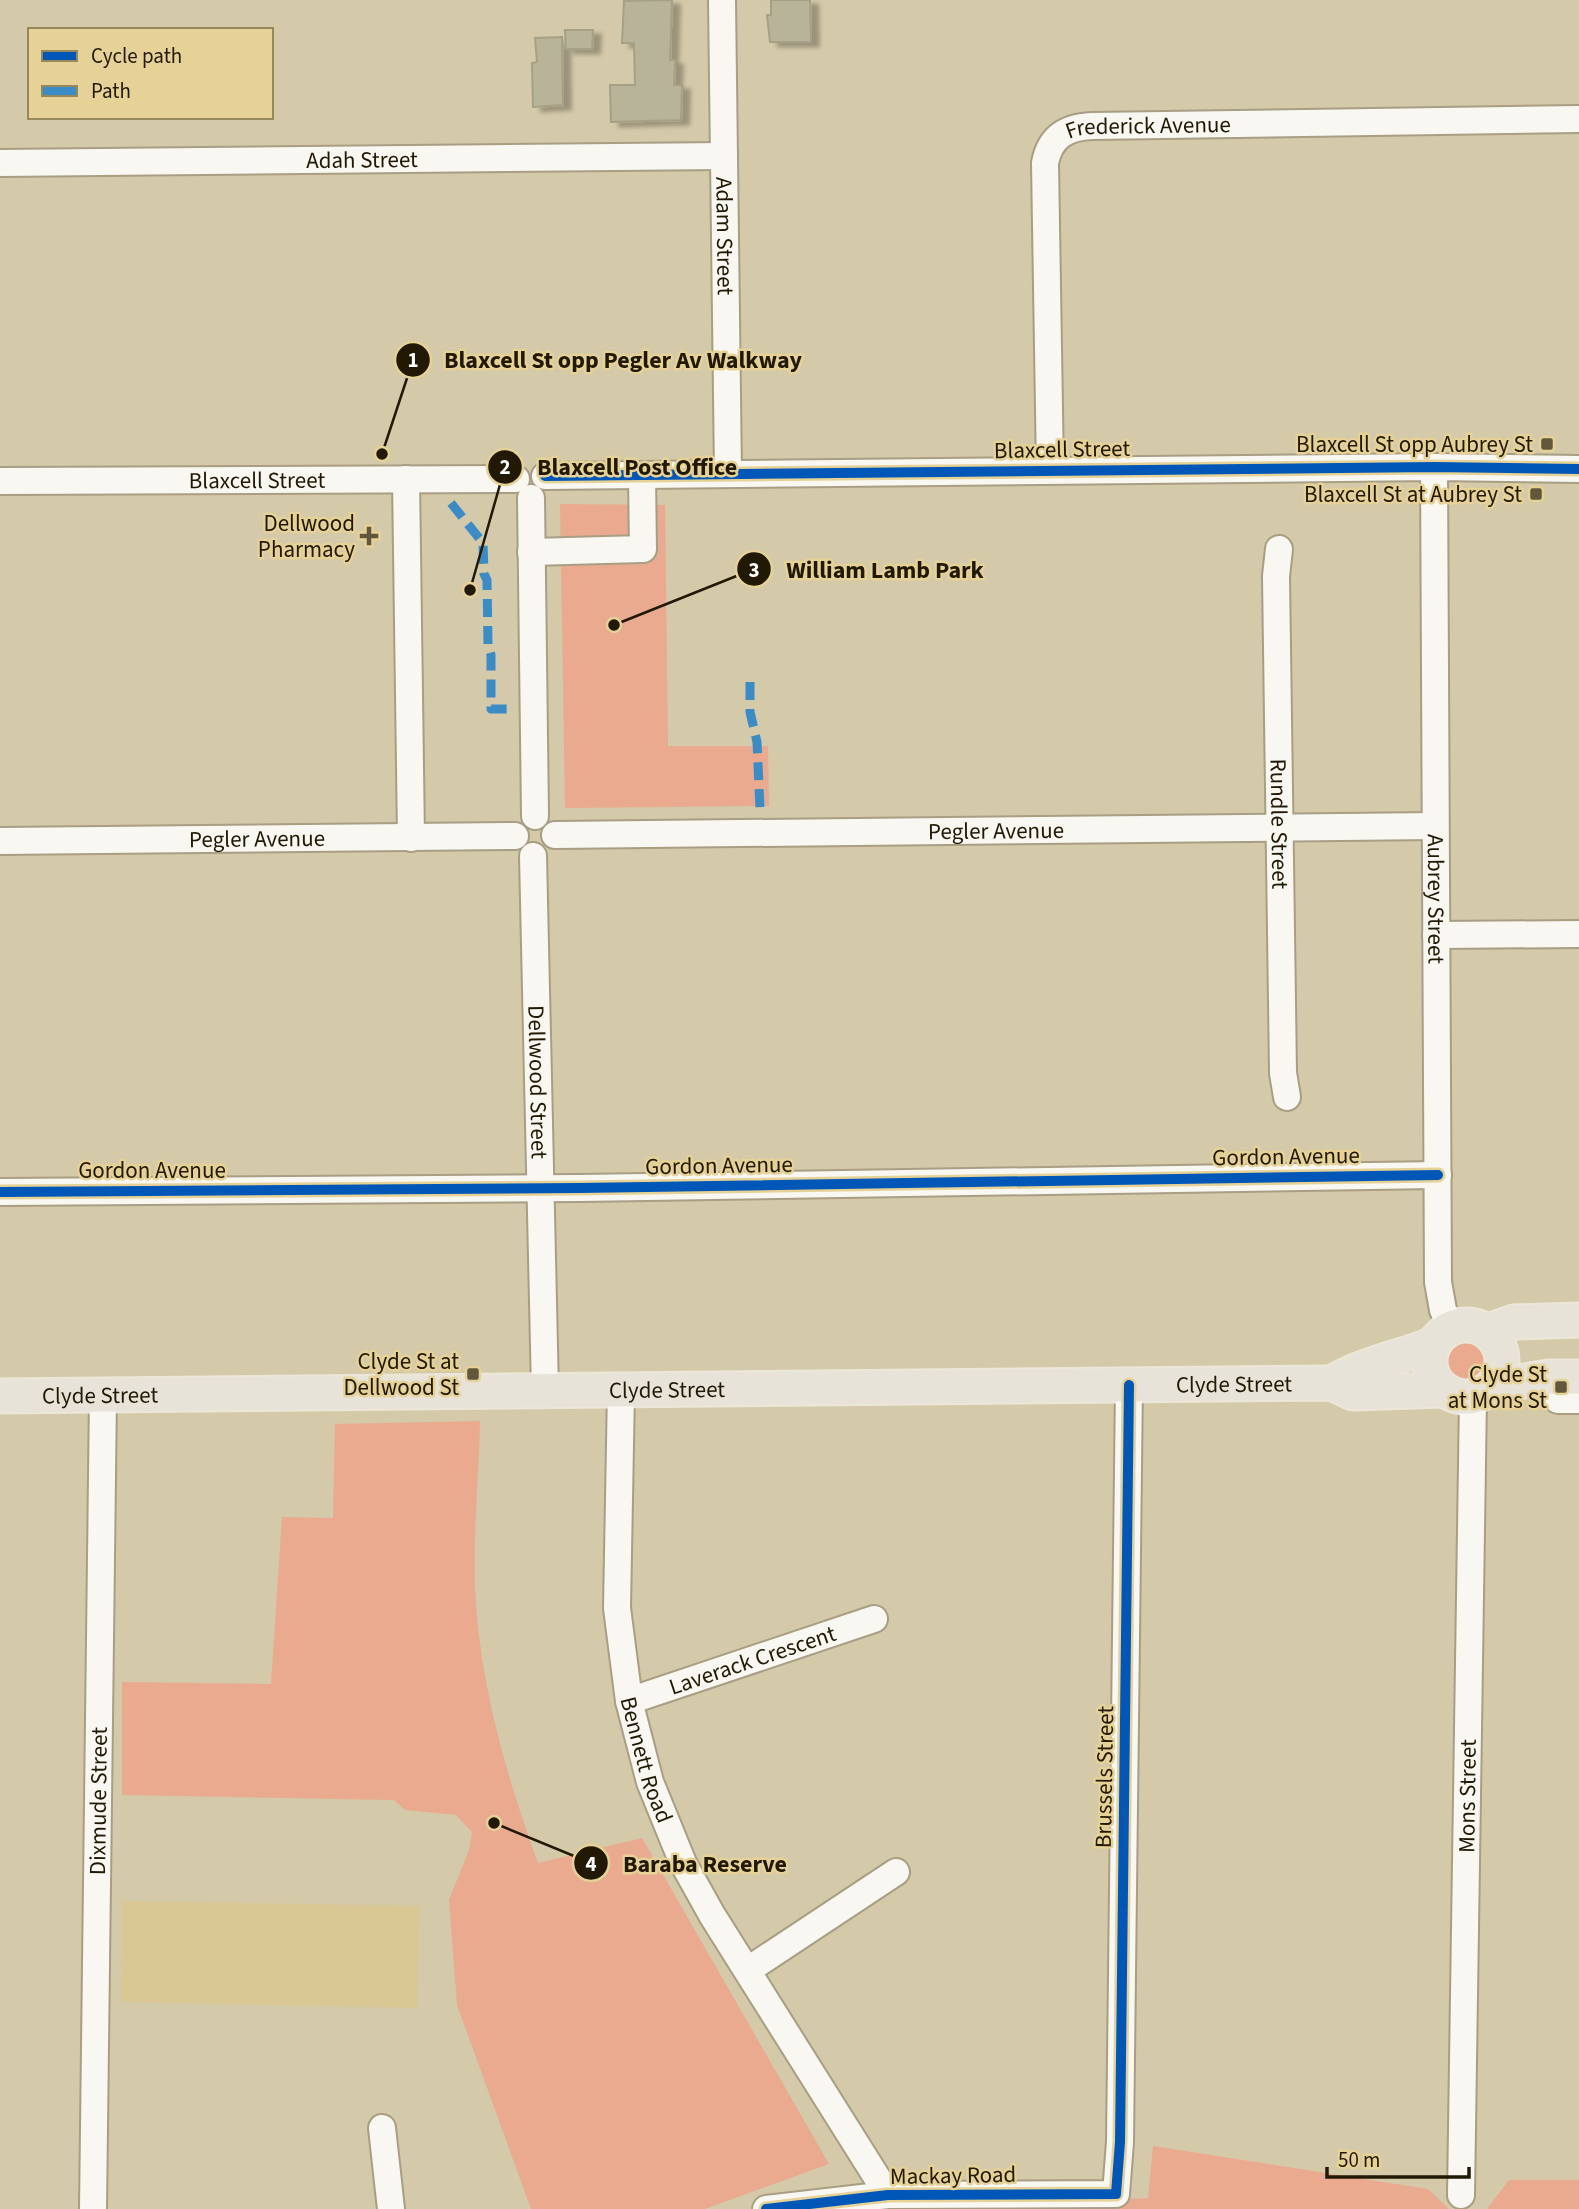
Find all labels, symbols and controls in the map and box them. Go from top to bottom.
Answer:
legend [28,28,273,119]
text: Cycle path [91,41,182,71]
text: Path [91,76,131,106]
street label: Frederick Avenue [1061,108,1231,147]
street label: Adah Street [306,143,418,177]
street label: Adam Street [707,177,742,296]
callout: Blaxcell St opp Pegler Av Walkway [395,337,816,382]
text: Blaxcell St opp Pegler Av Walkway [444,343,803,378]
text: 1 [407,345,419,375]
place label: Blaxcell St opp Aubrey St [1296,428,1533,461]
street label: Blaxcell Street [994,432,1131,467]
marker: Blaxcell St opp Aubrey St [1539,436,1555,452]
callout: Blaxcell Post Office [488,444,751,489]
text: Blaxcell Post Office [537,450,737,485]
text: 2 [499,452,511,482]
street label: Blaxcell Street [189,464,325,497]
place label: Blaxcell St at Aubrey St [1304,478,1522,511]
marker: Blaxcell St at Aubrey St [1528,486,1544,502]
place label: Dellwood Pharmacy [258,507,355,566]
marker: Dellwood Pharmacy [361,528,377,544]
callout: William Lamb Park [737,547,998,592]
text: William Lamb Park [786,553,985,588]
text: 3 [748,555,760,585]
street label: Rundle Street [1262,758,1296,890]
street label: Pegler Avenue [928,814,1064,848]
street label: Pegler Avenue [189,822,325,856]
street label: Aubrey Street [1419,834,1452,964]
street label: Dellwood Street [519,1005,556,1159]
street label: Gordon Avenue [1212,1139,1360,1174]
street label: Gordon Avenue [645,1148,793,1183]
street label: Gordon Avenue [78,1154,226,1187]
place label: Clyde St at Dellwood St [343,1345,459,1404]
place label: Clyde St at Mons St [1448,1358,1547,1417]
marker: Clyde St at Dellwood St [465,1366,481,1382]
street label: Clyde Street [1176,1367,1292,1402]
street label: Clyde Street [609,1373,725,1407]
street label: Clyde Street [42,1378,158,1413]
marker: Clyde St at Mons St [1553,1379,1569,1395]
street label: Laverack Crescent [665,1617,840,1704]
street label: Bennett Road [612,1693,681,1828]
street label: Brussels Street [1087,1705,1122,1849]
street label: Dixmude Street [81,1727,116,1875]
street label: Mons Street [1450,1739,1485,1853]
callout: Baraba Reserve [574,1841,801,1886]
text: Baraba Reserve [623,1847,787,1882]
text: 4 [585,1849,597,1879]
scale bar [1327,2136,1469,2180]
text: 50 m [1338,2145,1380,2175]
street label: Mackay Road [890,2158,1016,2193]

